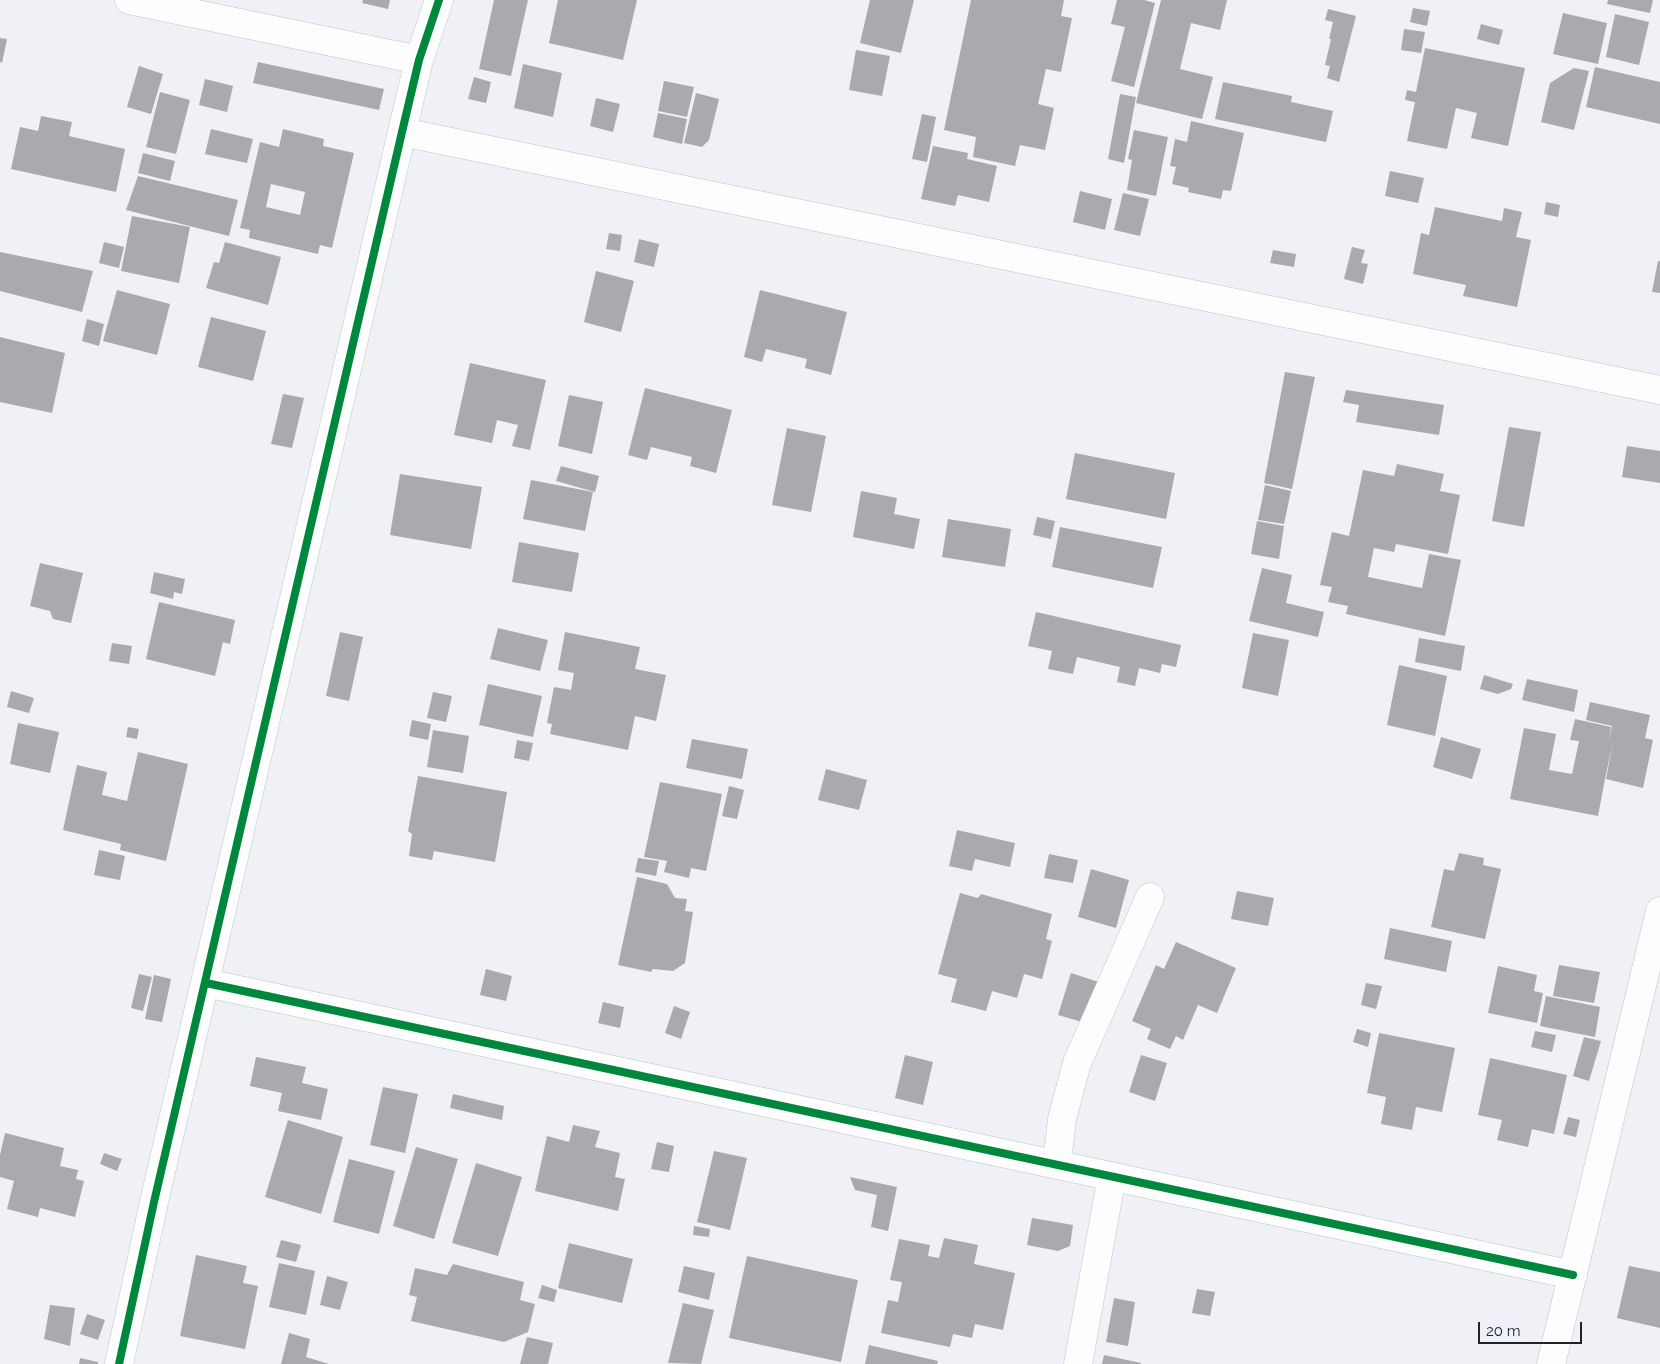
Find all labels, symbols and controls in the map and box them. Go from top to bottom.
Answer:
scale bar [1480,1312,1584,1344]
text: 20 m [1486,1322,1521,1340]

